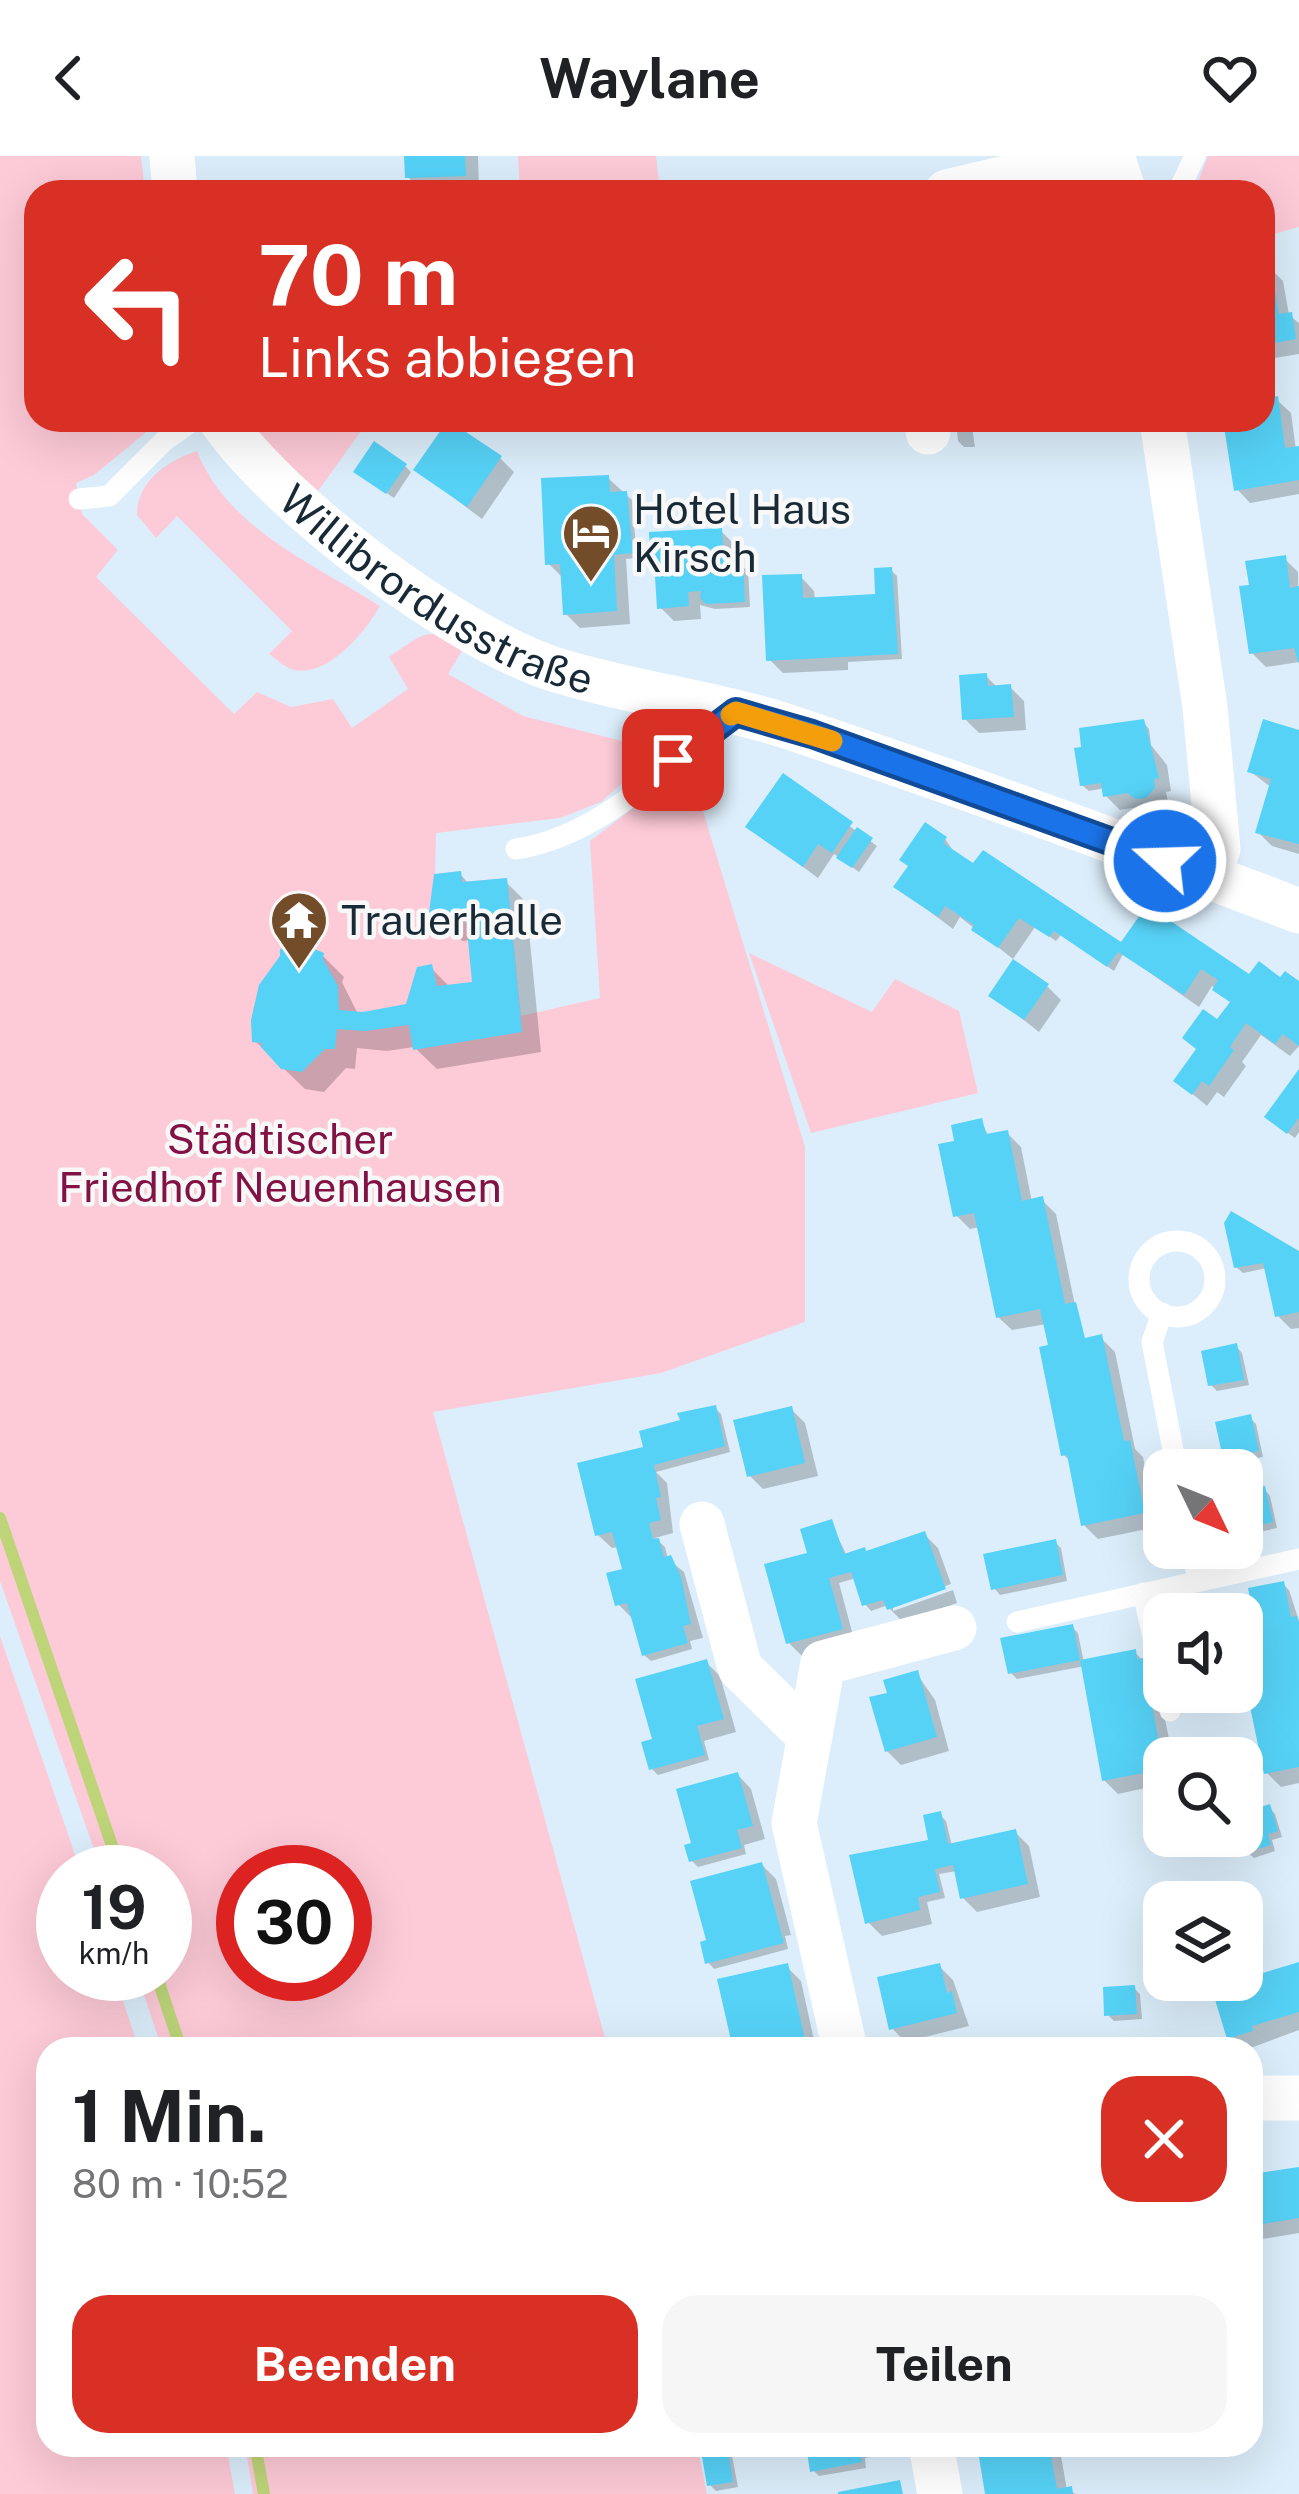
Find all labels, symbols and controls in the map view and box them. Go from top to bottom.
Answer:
icon: back [36,45,102,111]
icon: heart [1197,45,1263,111]
text: Waylane [539,47,760,110]
text: 70 m [258,225,458,324]
icon: left [60,228,216,384]
text: Links abbiegen [258,326,637,389]
street label: Willibrordusstraße [270,474,599,703]
place label: Hotel Haus Kirsch [633,484,851,581]
hotel icon: Hotel Haus Kirsch [560,502,622,584]
pin [622,709,724,811]
icon: arrive [640,727,706,793]
position arrow [1102,798,1228,924]
temple icon: Trauerhalle [268,889,330,971]
place label: Trauerhalle [341,895,563,944]
park label: Städtischer Friedhof Neuenhausen [58,1114,502,1211]
north arrow [1143,1449,1263,1569]
map controls [1143,1449,1263,2001]
button: sound [1143,1593,1263,1713]
button: search [1143,1737,1263,1857]
speed limit sign: 30 [216,1845,372,2001]
text: 19 [81,1872,147,1943]
button: layers [1143,1881,1263,2001]
text: km/h [79,1935,149,1971]
text: 1 Min. [72,2074,267,2158]
button: close [1101,2076,1227,2202]
text: 80 m · 10:52 [72,2161,288,2207]
button: Beenden [72,2295,638,2433]
button: Teilen [662,2295,1227,2433]

